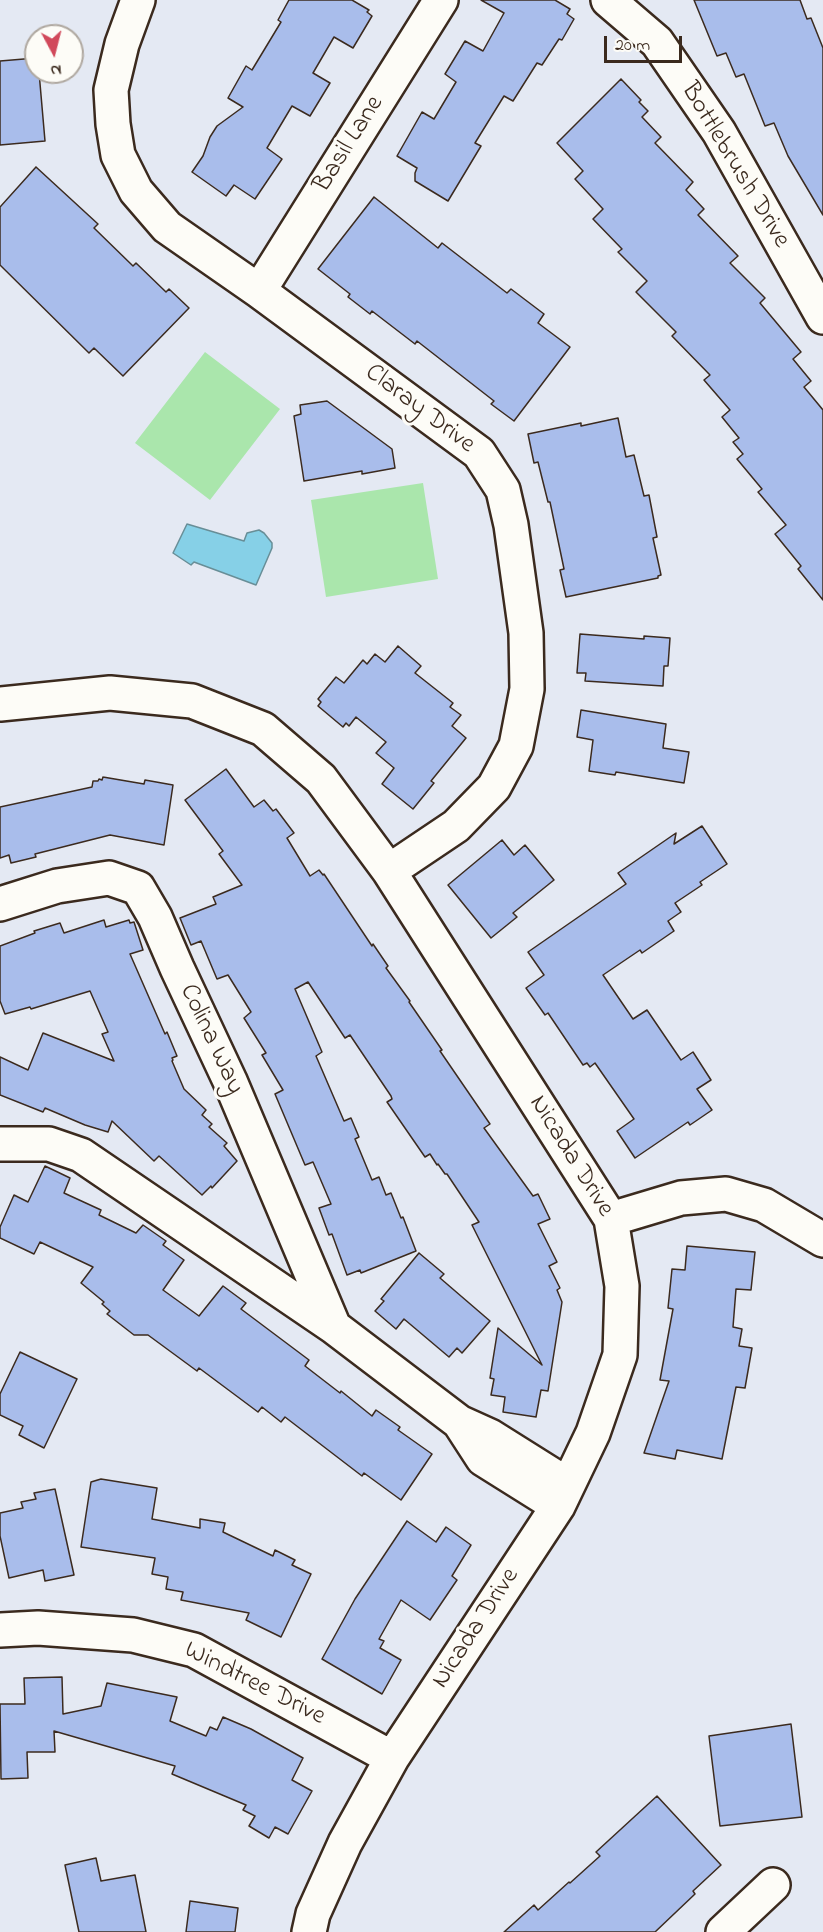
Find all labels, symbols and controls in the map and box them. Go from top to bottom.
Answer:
north arrow [24,24,84,84]
scale bar [607,24,685,62]
text: 20 m [615,33,650,59]
text: N [49,57,63,82]
street label: Bottlebrush Drive [672,78,796,254]
street label: Basil Lane [308,91,392,199]
street label: Claray Drive [358,358,480,462]
street label: Colina Way [171,980,249,1100]
street label: Nicada Drive [520,1091,620,1223]
street label: Nicada Drive [427,1563,527,1695]
street label: Windtree Drive [178,1636,330,1734]

